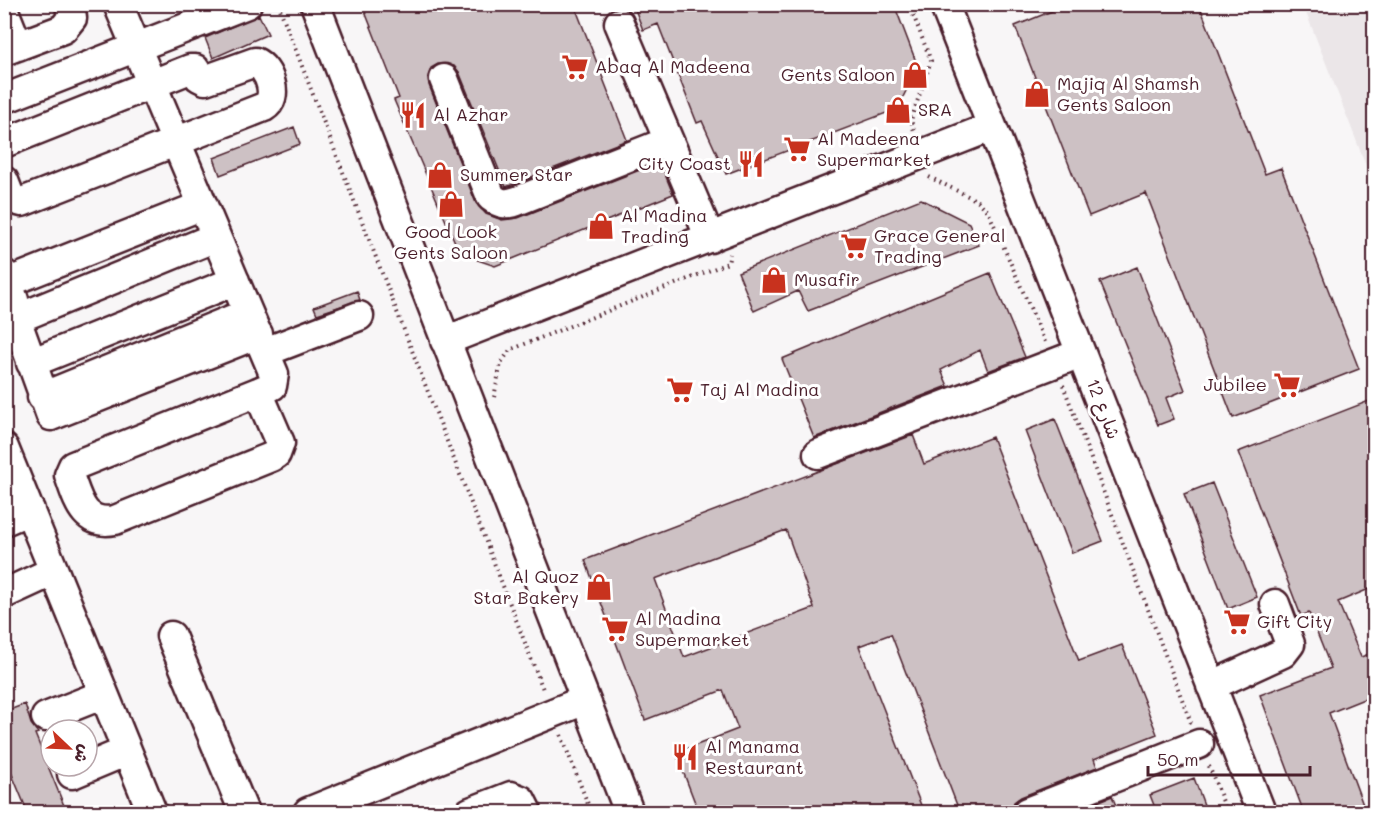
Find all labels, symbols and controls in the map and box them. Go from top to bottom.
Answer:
supermarket icon: Abaq Al Madeena [560,52,590,82]
place label: Abaq Al Madeena [595,54,751,78]
shop icon: Gents Saloon [900,60,930,90]
place label: Gents Saloon [781,62,895,86]
place label: Majiq Al Shamsh Gents Saloon [1057,71,1199,116]
shop icon: Majiq Al Shamsh Gents Saloon [1022,79,1052,109]
shop icon: SRA [883,95,913,125]
place label: SRA [918,97,952,121]
restaurant icon: Al Azhar [398,100,428,130]
place label: Al Azhar [433,102,509,126]
place label: Al Madeena Supermarket [817,126,931,171]
supermarket icon: Al Madeena Supermarket [782,134,812,164]
restaurant icon: City Coast [736,149,766,179]
place label: City Coast [638,151,731,175]
shop icon: Summer Star [425,160,455,190]
place label: Summer Star [460,162,573,186]
shop icon: Good Look Gents Saloon [436,189,466,219]
place label: Al Madina Trading [621,203,707,248]
shop icon: Al Madina Trading [586,211,616,241]
place label: Good Look Gents Saloon [394,219,508,264]
place label: Grace General Trading [874,223,1005,268]
supermarket icon: Grace General Trading [839,231,869,261]
shop icon: Musafir [759,265,789,295]
place label: Musafir [794,267,860,291]
supermarket icon: Jubilee [1272,370,1302,400]
place label: Jubilee [1203,372,1267,396]
supermarket icon: Taj Al Madina [665,375,695,405]
street label: شارع 12 [1081,375,1126,443]
place label: Taj Al Madina [700,377,819,401]
place label: Al Quoz Star Bakery [473,564,579,609]
shop icon: Al Quoz Star Bakery [584,572,614,602]
place label: Al Madina Supermarket [635,606,749,651]
supermarket icon: Gift City [1222,607,1252,637]
place label: Gift City [1257,609,1332,633]
supermarket icon: Al Madina Supermarket [600,614,630,644]
north arrow [39,718,99,778]
place label: Al Manama Restaurant [705,734,804,779]
scale bar [1148,739,1310,777]
text: ش [70,742,96,766]
restaurant icon: Al Manama Restaurant [670,742,700,772]
text: 50 m [1157,747,1199,771]

